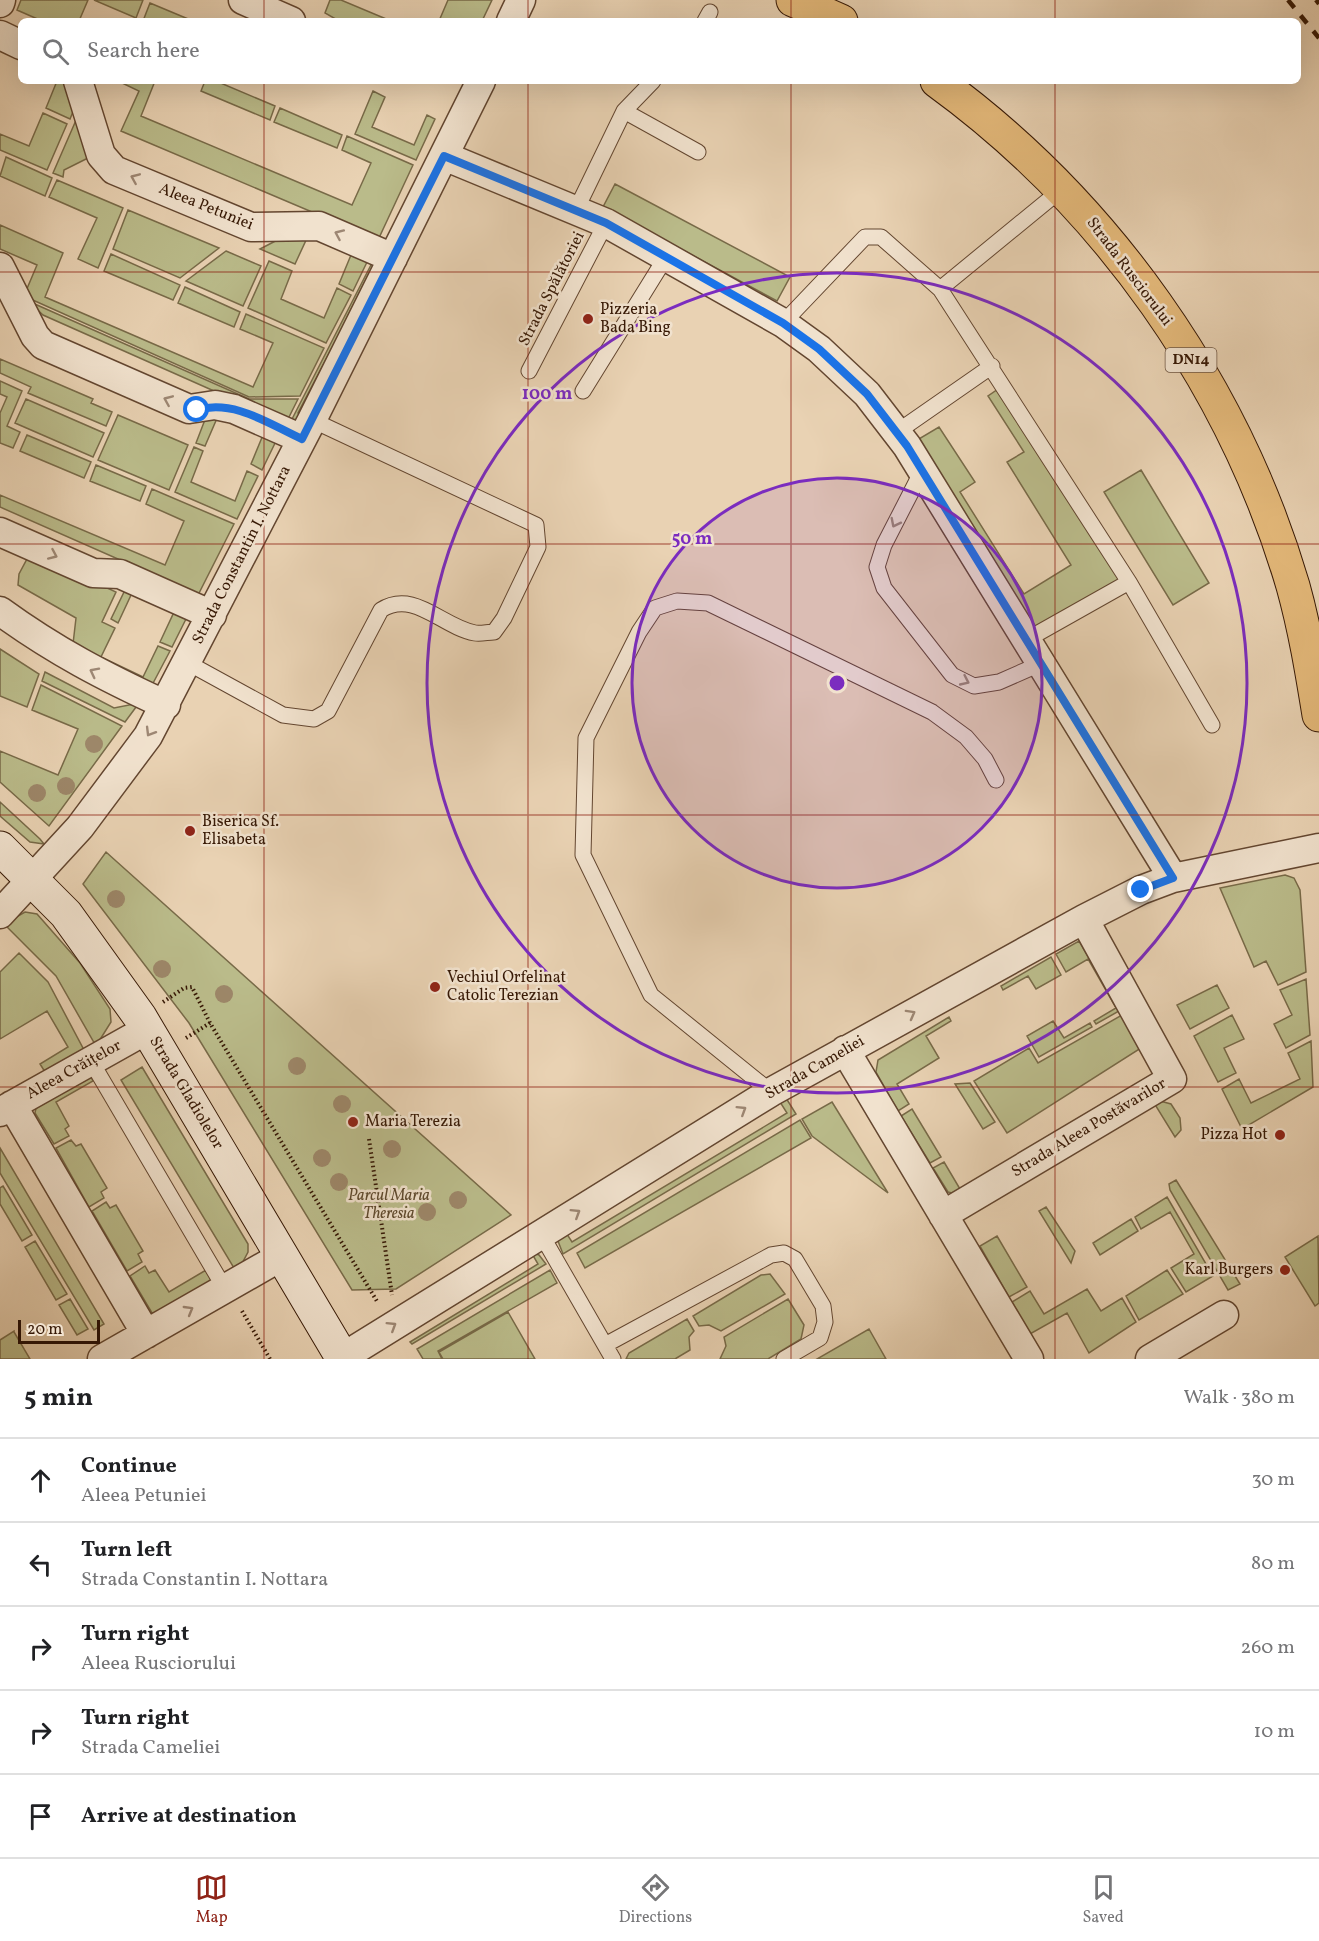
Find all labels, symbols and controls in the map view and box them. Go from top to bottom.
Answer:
search box [18,18,1301,84]
icon: search [39,35,72,68]
text: Search here [87,36,200,67]
one-way arrow [130,173,141,185]
street label: Aleea Petuniei [155,178,257,236]
street label: Strada Rusciorului [1081,213,1177,331]
street label: Strada Spălătoriei [514,228,590,350]
one-way arrow [335,229,346,241]
place label: Pizzeria Bada Bing [600,299,671,339]
marker: Pizzeria Bada Bing [581,312,595,326]
road number: DN14 [1166,348,1216,372]
text: 100 m [522,382,572,407]
one-way arrow [164,395,175,407]
route start [183,396,209,422]
street label: Strada Constantin I. Nottara [187,462,297,648]
one-way arrow [891,517,902,527]
text: 50 m [672,527,712,552]
one-way arrow [47,548,58,560]
one-way arrow [89,667,100,679]
centre of rings [827,673,847,693]
one-way arrow [959,674,970,686]
one-way arrow [146,726,158,736]
place label: Biserica Sf. Elisabeta [202,811,279,851]
marker: Biserica Sf. Elisabeta [183,824,197,838]
route end [1127,876,1153,902]
place label: Vechiul Orfelinat Catolic Terezian [447,967,566,1007]
marker: Vechiul Orfelinat Catolic Terezian [428,980,442,994]
one-way arrow [905,1010,915,1021]
street label: Strada Cameliei [761,1031,869,1105]
street label: Strada Gladiolelor [144,1032,229,1154]
street label: Aleea Crăițelor [23,1035,126,1105]
street label: Strada Aleea Postăvarilor [1007,1073,1171,1183]
one-way arrow [736,1106,746,1118]
place label: Maria Terezia [365,1111,461,1133]
marker: Maria Terezia [346,1115,360,1129]
place label: Pizza Hot [1201,1124,1268,1146]
marker: Pizza Hot [1273,1128,1287,1142]
park label: Parcul Maria Theresia [348,1185,430,1225]
one-way arrow [570,1208,580,1220]
place label: Karl Burgers [1184,1259,1273,1281]
marker: Karl Burgers [1278,1263,1292,1277]
one-way arrow [183,1305,193,1317]
scale bar [18,1317,100,1344]
text: 20 m [27,1319,62,1341]
one-way arrow [386,1322,396,1334]
text: 5 min [24,1380,93,1416]
text: Walk · 380 m [1183,1384,1295,1412]
text: Continue [81,1451,177,1482]
icon: ahead [24,1464,57,1497]
text: 30 m [1251,1466,1295,1494]
text: Aleea Petuniei [81,1482,206,1510]
text: Turn left [81,1535,172,1566]
icon: left [24,1548,57,1581]
text: 80 m [1251,1550,1295,1578]
text: Strada Constantin I. Nottara [81,1566,328,1594]
text: Turn right [81,1619,189,1650]
icon: right [24,1632,57,1665]
text: 260 m [1240,1634,1295,1662]
text: Aleea Rusciorului [81,1650,236,1678]
text: Turn right [81,1703,189,1734]
icon: right [24,1716,57,1749]
text: 10 m [1254,1718,1295,1746]
text: Strada Cameliei [81,1734,220,1762]
icon: arrive [24,1800,57,1833]
text: Arrive at destination [81,1801,297,1832]
tab: Map [195,1871,228,1929]
tab: Directions [619,1871,692,1929]
tab: Saved [1083,1871,1124,1929]

